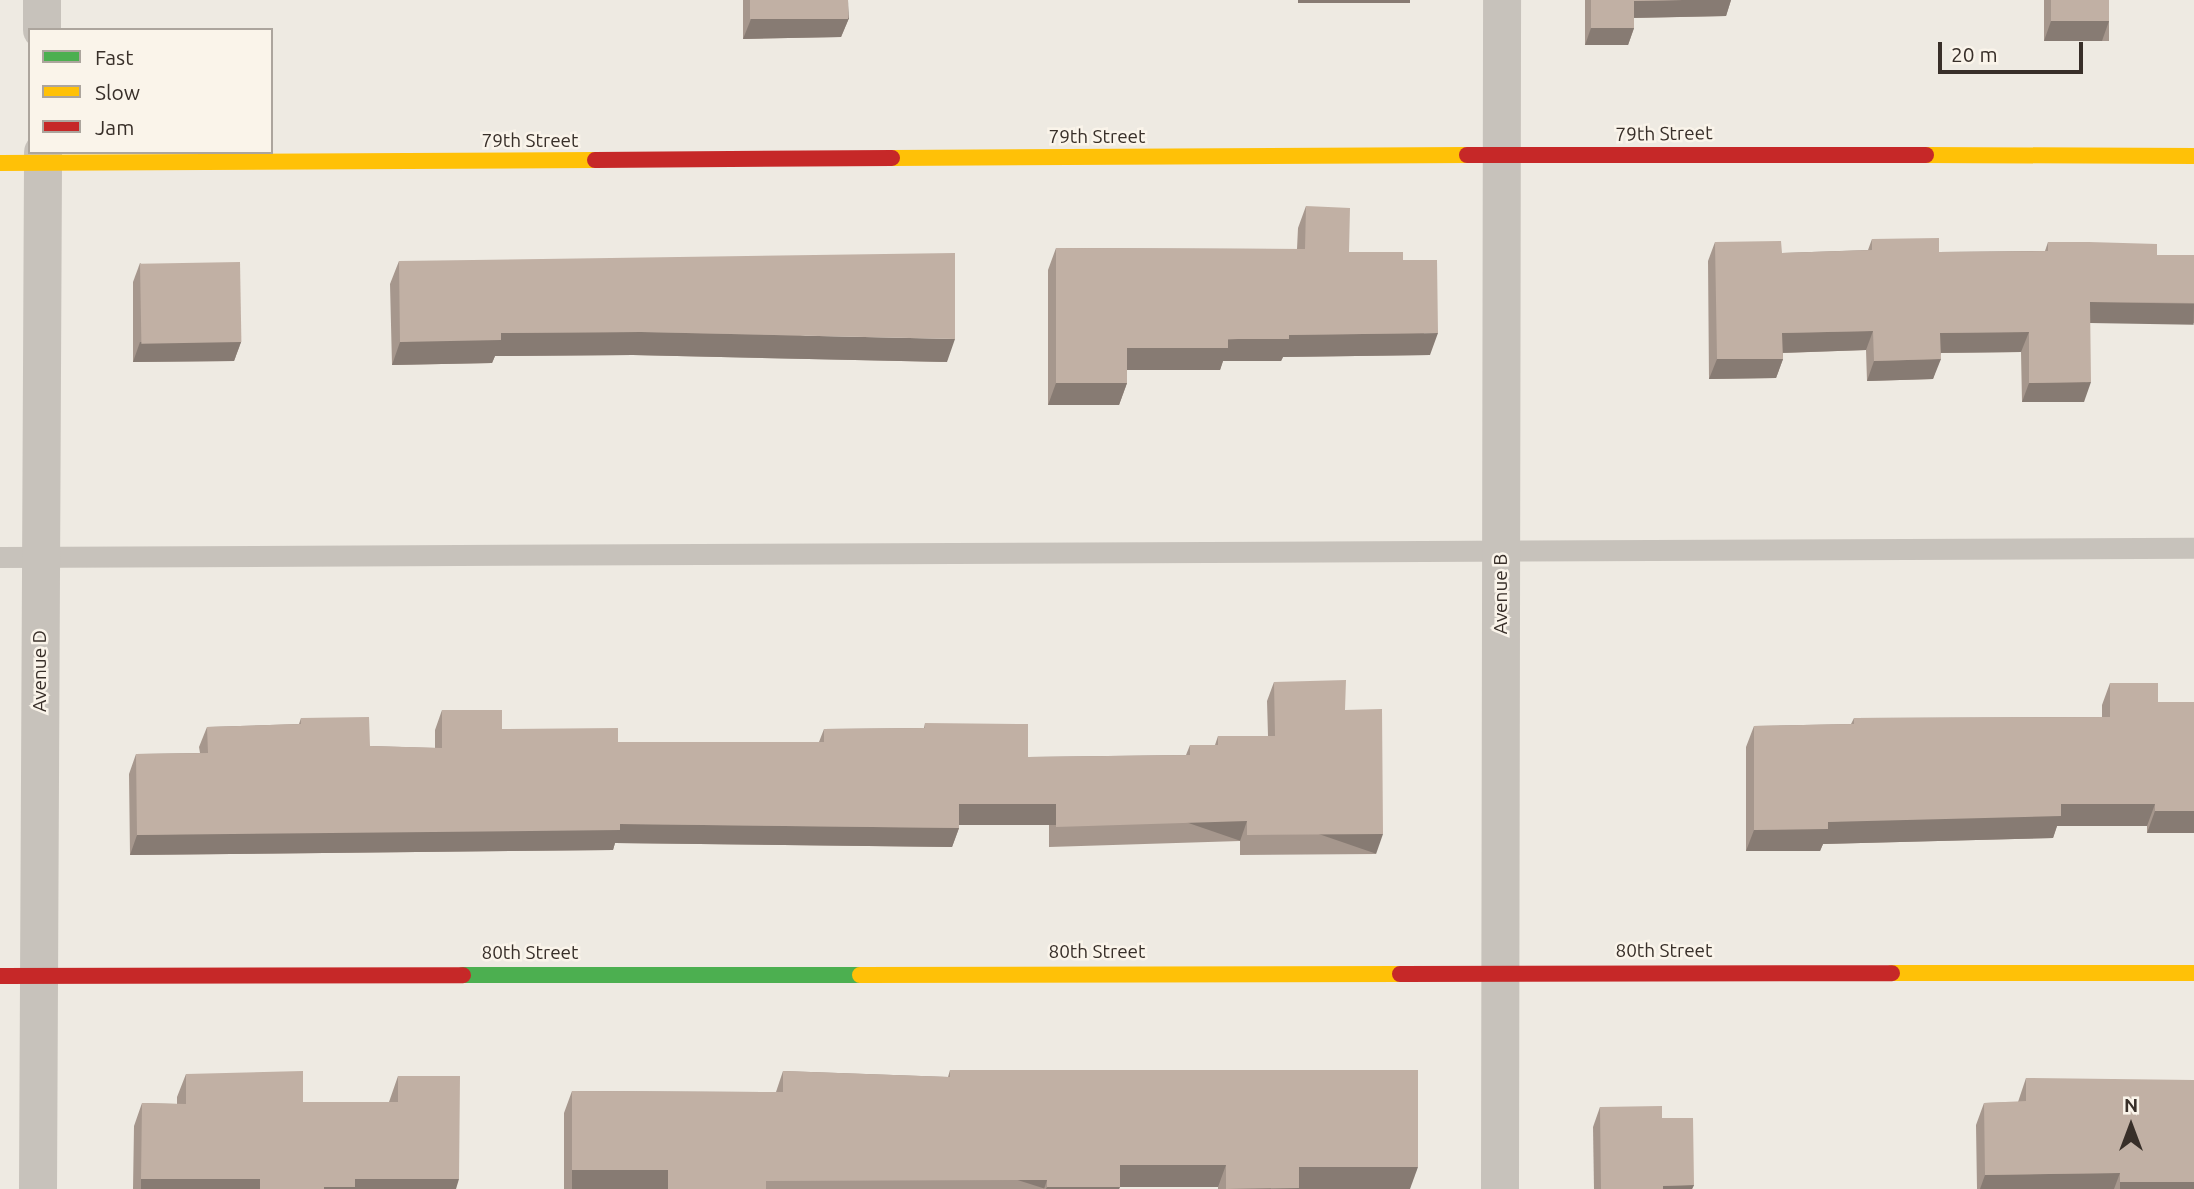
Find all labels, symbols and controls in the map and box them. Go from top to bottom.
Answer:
legend [28,28,273,154]
scale bar [1942,28,2087,72]
text: 20 m [1951,42,1998,66]
text: Fast [95,45,133,69]
text: Slow [95,80,140,104]
text: Jam [95,115,134,139]
street label: 79th Street [1615,122,1713,146]
street label: 79th Street [1048,126,1146,148]
street label: 79th Street [481,130,579,152]
street label: Avenue B [1490,554,1512,634]
street label: Avenue D [29,630,51,712]
street label: 80th Street [1615,940,1713,962]
street label: 80th Street [1048,941,1146,963]
street label: 80th Street [481,942,579,964]
north arrow [2096,1091,2166,1161]
text: N [2124,1094,2138,1116]

